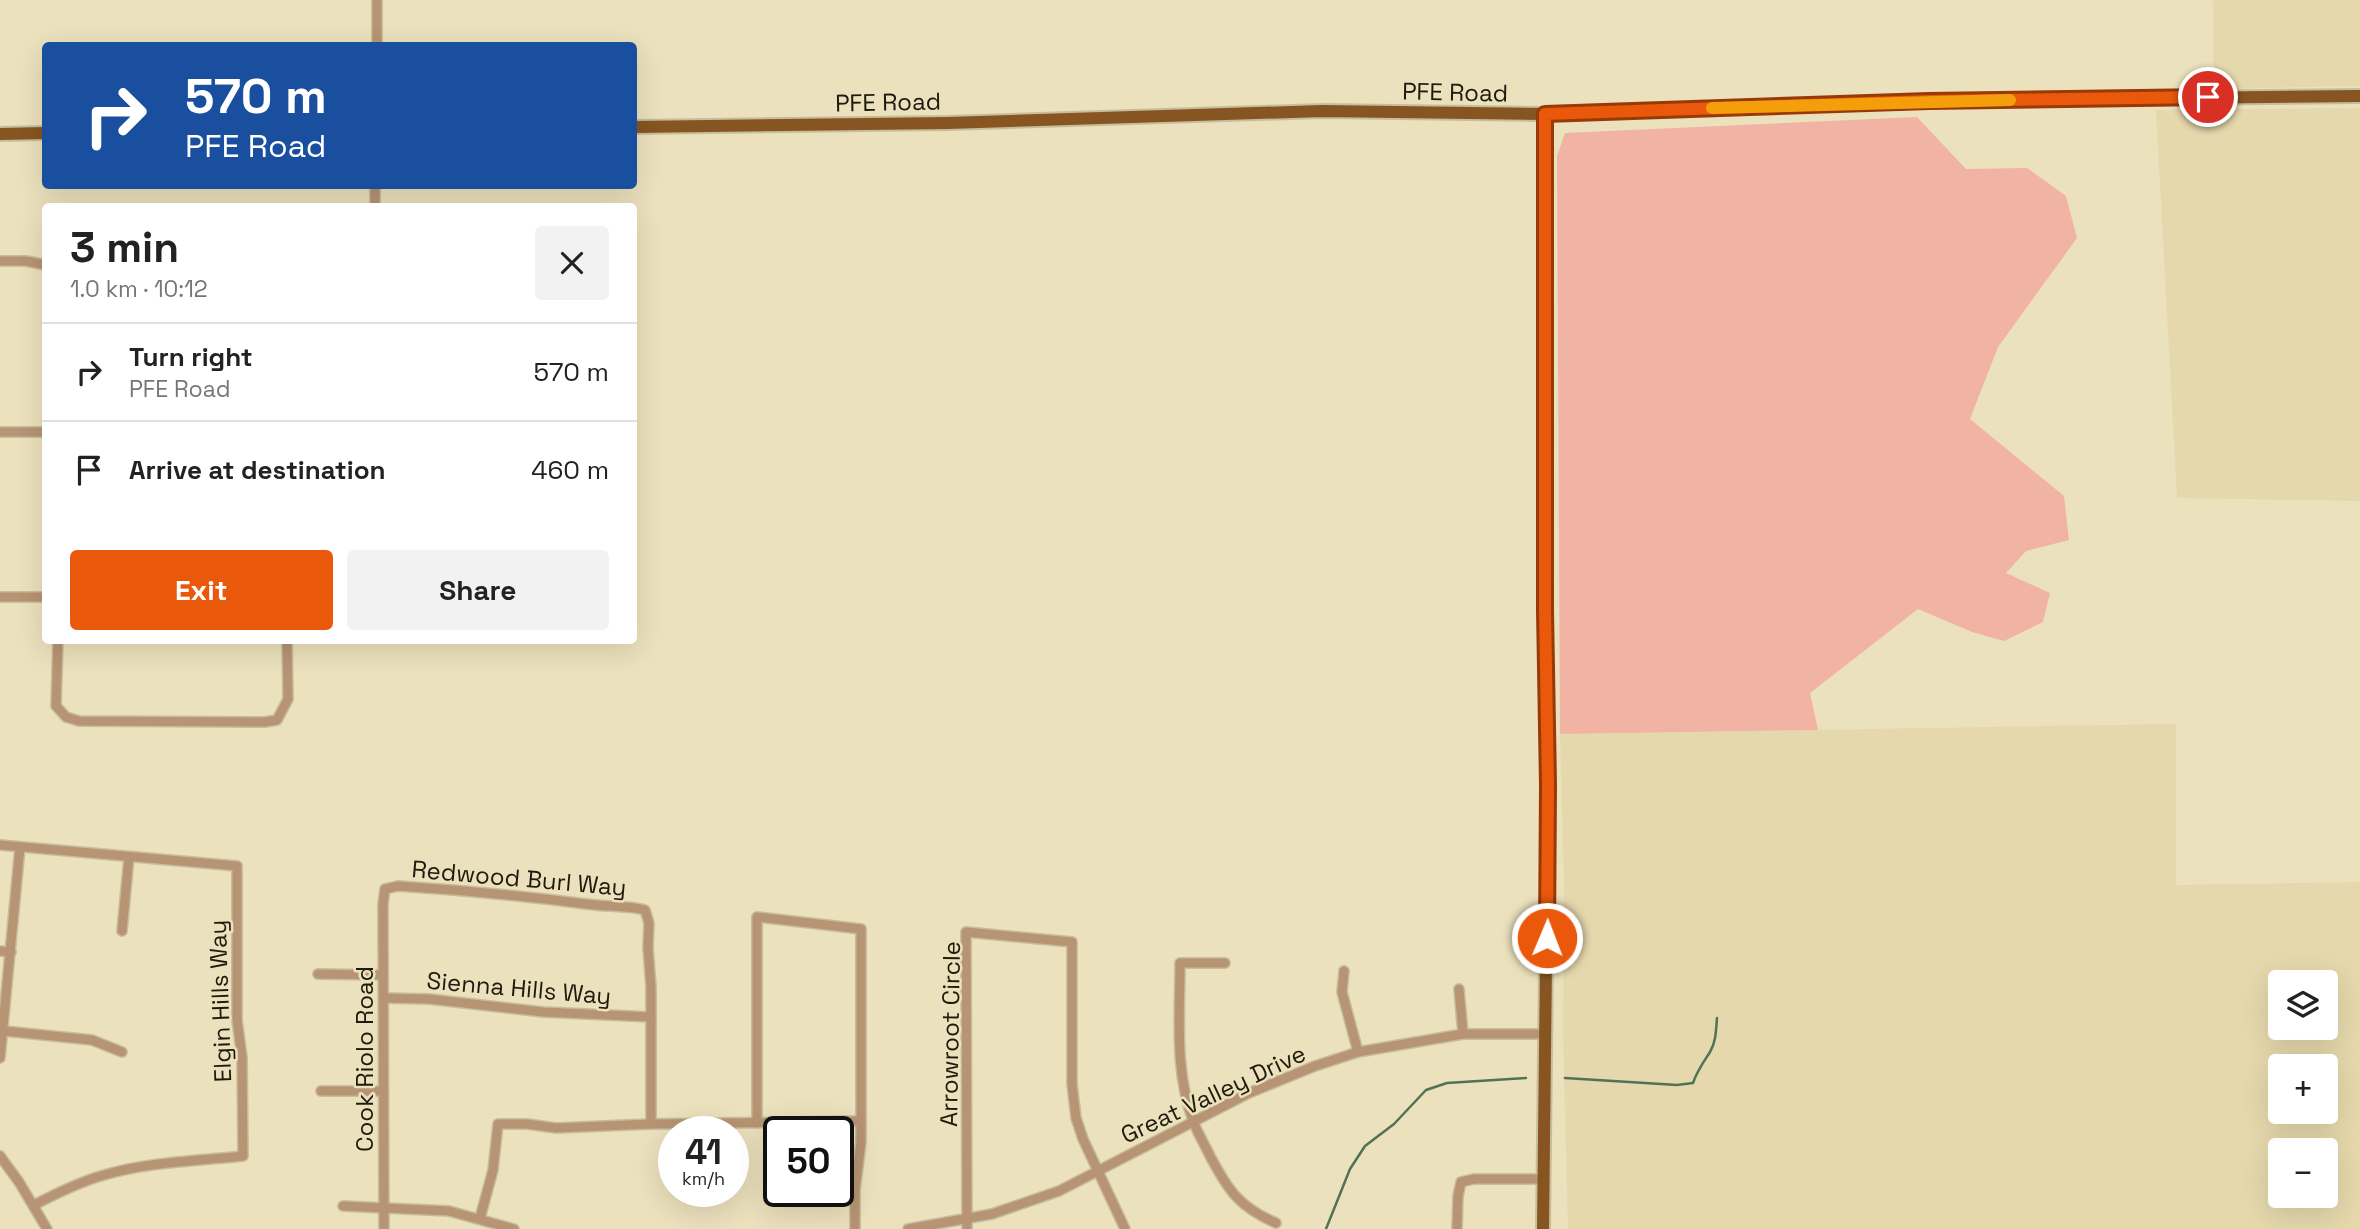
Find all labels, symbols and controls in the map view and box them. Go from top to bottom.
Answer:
text: 570 m [185,65,327,127]
pin [2178,67,2238,127]
icon: right [70,70,161,161]
street label: PFE Road [1402,76,1508,108]
icon: arrive [2189,78,2227,116]
street label: PFE Road [835,86,941,118]
text: PFE Road [185,126,326,166]
text: 3 min [70,221,179,274]
button: close [535,226,609,300]
text: 1.0 km · 10:12 [70,274,208,304]
text: Turn right [129,340,253,374]
icon: right [70,353,108,391]
text: 570 m [534,355,609,389]
text: PFE Road [129,374,231,404]
icon: arrive [70,451,108,489]
text: Arrive at destination [129,453,386,487]
text: 460 m [531,453,609,487]
button: Exit [70,550,333,630]
button: Share [347,550,609,630]
street label: Redwood Burl Way [410,853,628,903]
position arrow [1510,901,1584,975]
street label: Elgin Hills Way [202,919,238,1083]
street label: Arrowroot Circle [933,941,967,1127]
street label: Sienna Hills Way [425,964,613,1012]
street label: Cook Riolo Road [349,966,380,1152]
map controls [2268,970,2338,1208]
button: layers [2268,970,2338,1040]
street label: Great Valley Drive [1115,1038,1311,1150]
button: + [2268,1054,2338,1124]
speed limit sign: 50 [763,1116,854,1207]
text: 41 [685,1130,722,1174]
button: − [2268,1138,2338,1208]
text: km/h [682,1167,725,1190]

